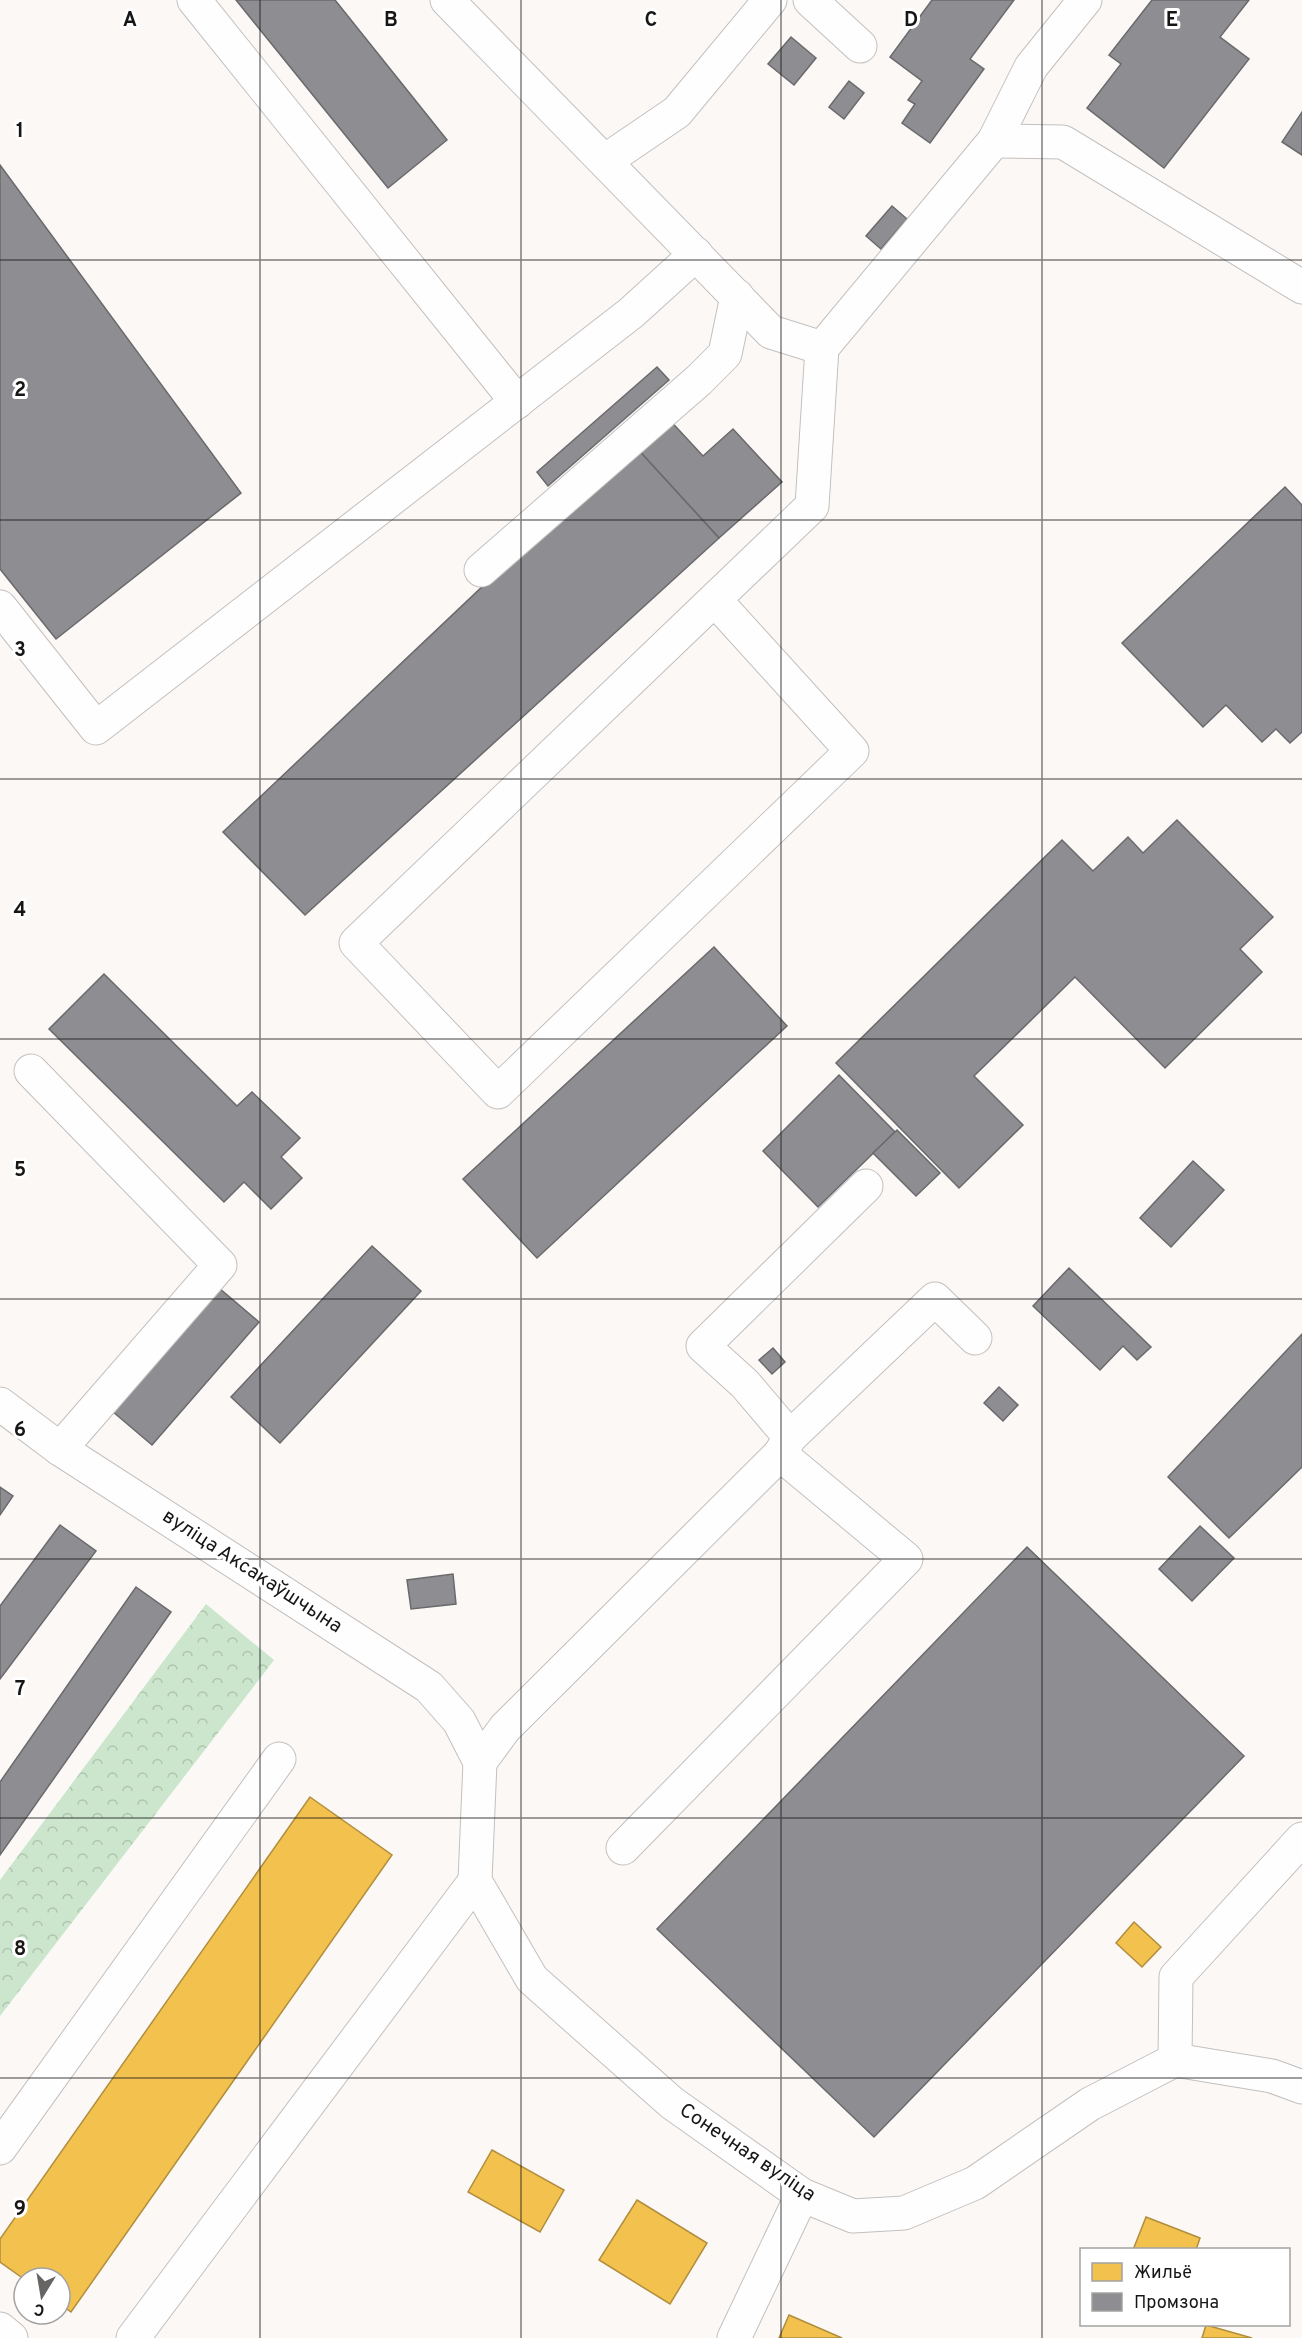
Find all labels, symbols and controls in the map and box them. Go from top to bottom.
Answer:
text: A [123,8,137,34]
text: B [384,8,398,34]
text: C [645,8,657,34]
text: D [904,8,918,34]
text: E [1166,8,1178,34]
text: 1 [16,119,24,145]
text: 2 [14,378,26,404]
text: 3 [14,638,26,664]
text: 4 [14,898,26,924]
text: 5 [14,1158,26,1184]
text: 6 [14,1418,26,1444]
street label: вуліца Аксакаўшчына [157,1504,347,1640]
text: 7 [15,1677,25,1703]
text: 8 [14,1937,26,1963]
street label: Сонечная вуліца [674,2098,820,2208]
text: 9 [14,2197,26,2223]
legend [1080,2248,1290,2326]
text: Жильё [1134,2262,1192,2285]
north arrow [12,2266,72,2326]
text: Промзона [1134,2292,1219,2315]
text: С [33,2298,46,2320]

